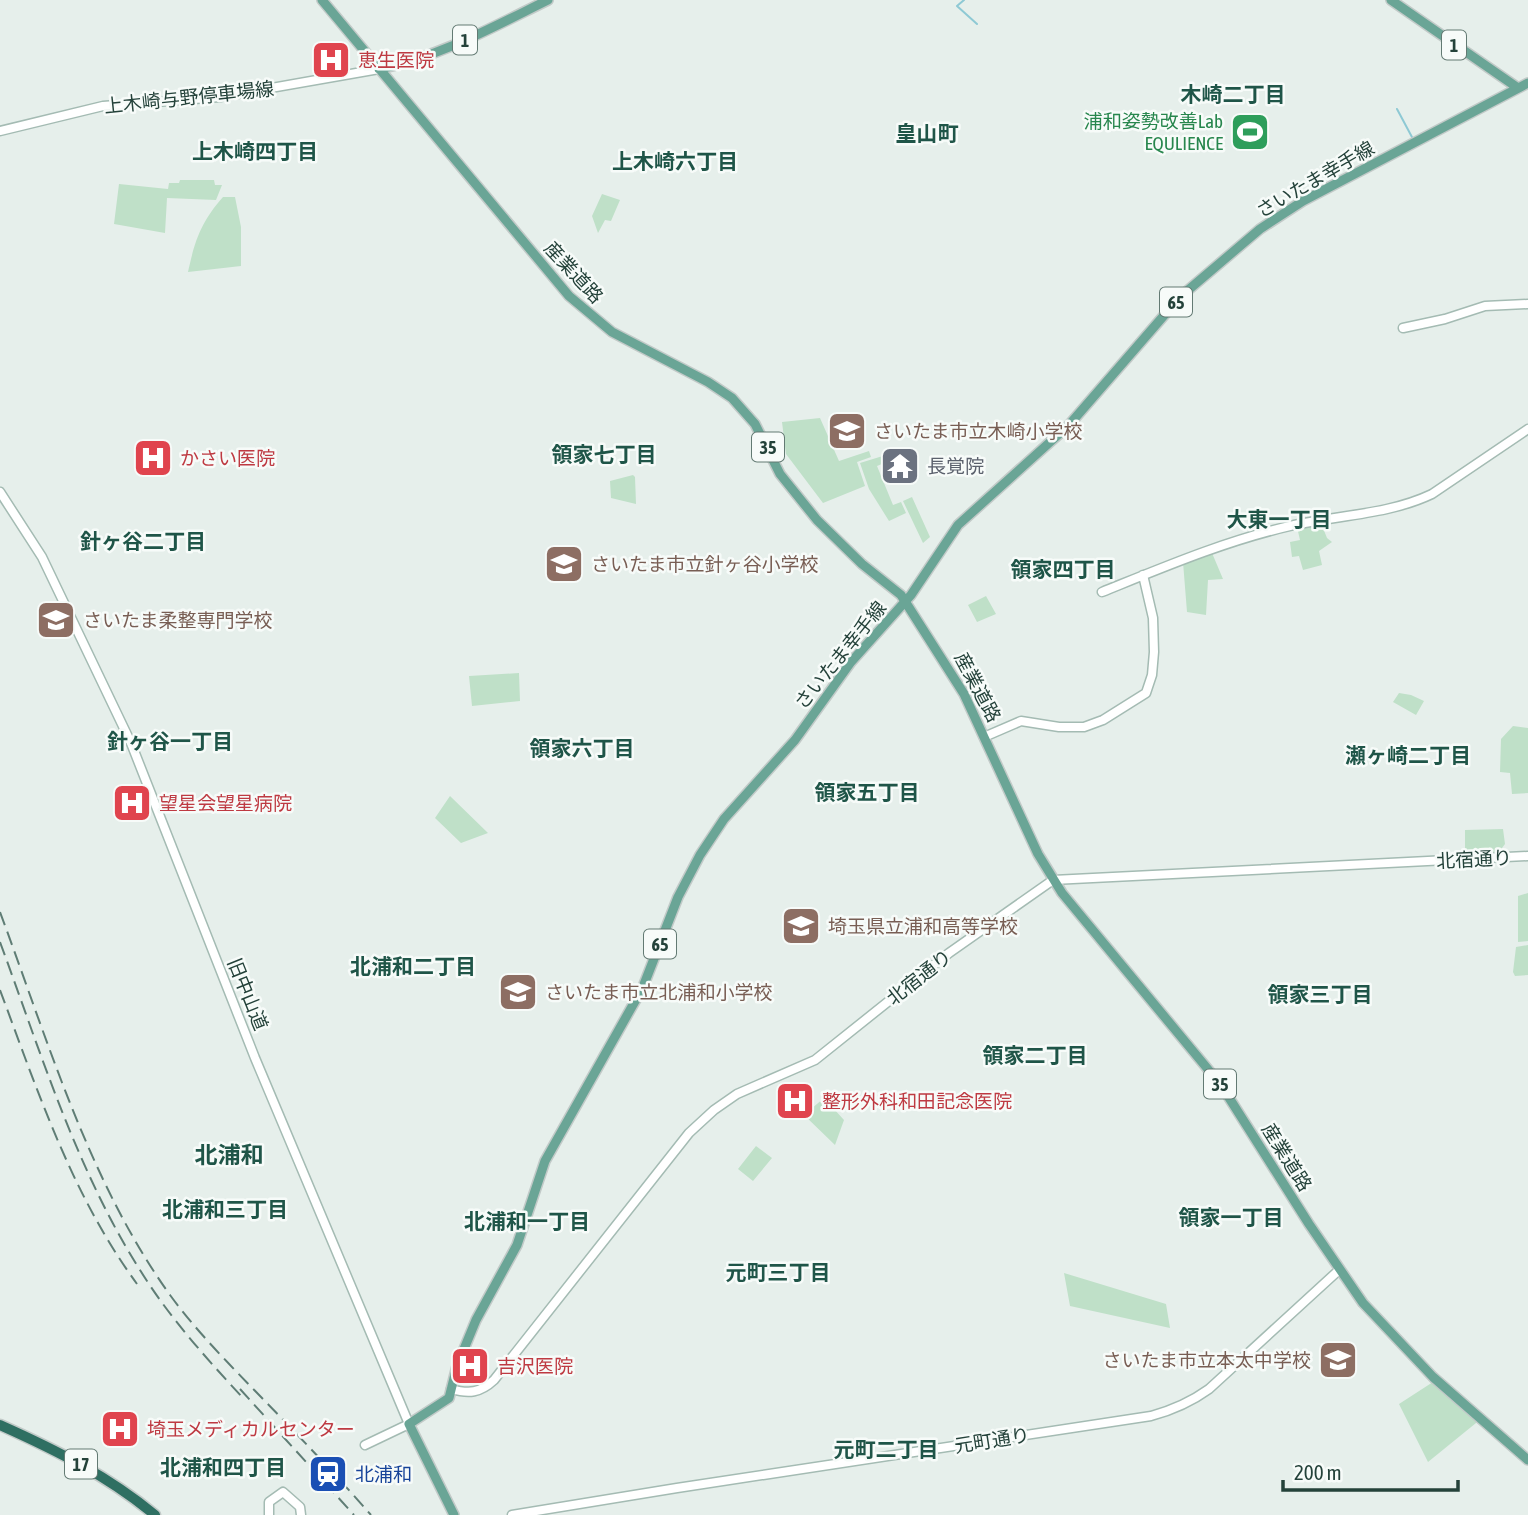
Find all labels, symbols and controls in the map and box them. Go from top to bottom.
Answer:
road number: 1 [453,26,477,55]
road number: 1 [1442,31,1466,60]
hospital icon: 恵生医院 [310,39,352,81]
place label: 恵生医院 [358,49,434,71]
street label: 上木崎与野停車場線 [103,77,275,117]
district label: 木崎二丁目 [1181,82,1286,106]
place label: 浦和姿勢改善Lab EQULIENCE [1084,110,1223,154]
sports icon: 浦和姿勢改善Lab EQULIENCE [1229,111,1271,153]
district label: 皇山町 [896,121,959,145]
street label: さいたま幸手線 [1252,136,1378,222]
district label: 上木崎四丁目 [192,139,318,163]
district label: 上木崎六丁目 [612,149,738,173]
street label: 産業道路 [540,237,608,307]
road number: 65 [1160,288,1192,316]
school or university icon: さいたま市立木崎小学校 [826,410,868,452]
place label: さいたま市立木崎小学校 [874,420,1082,442]
road number: 35 [752,432,784,462]
hospital icon: かさい医院 [132,437,174,479]
district label: 領家七丁目 [552,442,657,466]
temple icon: 長覚院 [879,445,921,487]
place label: かさい医院 [180,447,275,469]
place label: 長覚院 [927,455,984,477]
district label: 大東一丁目 [1227,507,1332,531]
district label: 針ヶ谷二丁目 [80,529,206,553]
school or university icon: さいたま市立針ヶ谷小学校 [543,543,585,585]
place label: さいたま市立針ヶ谷小学校 [591,553,818,575]
district label: 領家四丁目 [1011,557,1116,581]
street label: さいたま幸手線 [790,597,890,713]
school or university icon: さいたま柔整専門学校 [35,599,77,641]
place label: さいたま柔整専門学校 [83,609,272,631]
street label: 産業道路 [950,648,1006,726]
district label: 針ヶ谷一丁目 [107,729,233,753]
district label: 領家六丁目 [530,736,635,760]
district label: 瀬ヶ崎二丁目 [1345,743,1471,767]
district label: 領家五丁目 [815,780,920,804]
hospital icon: 望星会望星病院 [111,782,153,824]
place label: 望星会望星病院 [159,792,292,814]
street label: 北宿通り [1435,846,1513,872]
school or university icon: 埼玉県立浦和高等学校 [780,905,822,947]
place label: 埼玉県立浦和高等学校 [828,915,1018,937]
road number: 65 [644,930,676,959]
street label: 北宿通り [882,945,956,1009]
district label: 北浦和二丁目 [350,954,476,978]
street label: 旧中山道 [224,955,272,1033]
school or university icon: さいたま市立北浦和小学校 [497,971,539,1013]
place label: さいたま市立北浦和小学校 [545,981,772,1003]
district label: 領家三丁目 [1268,982,1373,1006]
district label: 領家二丁目 [983,1043,1088,1067]
road number: 35 [1204,1070,1236,1098]
hospital icon: 整形外科和田記念医院 [774,1080,816,1122]
place label: 整形外科和田記念医院 [822,1090,1012,1112]
street label: 産業道路 [1258,1119,1316,1195]
district label: 北浦和 [195,1142,264,1168]
district label: 北浦和三丁目 [162,1197,288,1221]
district label: 領家一丁目 [1179,1205,1284,1229]
district label: 北浦和一丁目 [464,1209,590,1233]
district label: 元町三丁目 [726,1260,831,1284]
school or university icon: さいたま市立本太中学校 [1317,1339,1359,1381]
hospital icon: 吉沢医院 [449,1345,491,1387]
place label: さいたま市立本太中学校 [1103,1349,1311,1371]
place label: 吉沢医院 [497,1355,573,1377]
hospital icon: 埼玉メディカルセンター [99,1408,141,1450]
place label: 埼玉メディカルセンター [147,1418,355,1440]
street label: 元町通り [953,1423,1031,1457]
district label: 元町二丁目 [834,1437,939,1461]
scale bar [1283,1448,1458,1492]
road number: 17 [65,1450,97,1478]
station icon: 北浦和 [307,1453,349,1495]
district label: 北浦和四丁目 [160,1455,286,1479]
text: 200 m [1294,1460,1342,1484]
place label: 北浦和 [355,1463,412,1485]

